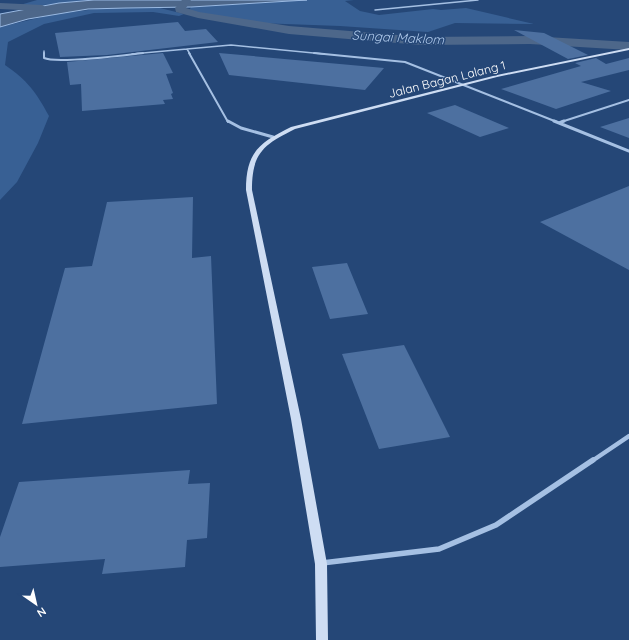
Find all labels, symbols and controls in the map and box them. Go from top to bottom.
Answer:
water label: Sungai Maklom [351,27,446,47]
street label: Jalan Bagan Lalang 1 [387,57,507,101]
north arrow [16,584,56,624]
text: N [34,604,49,620]

